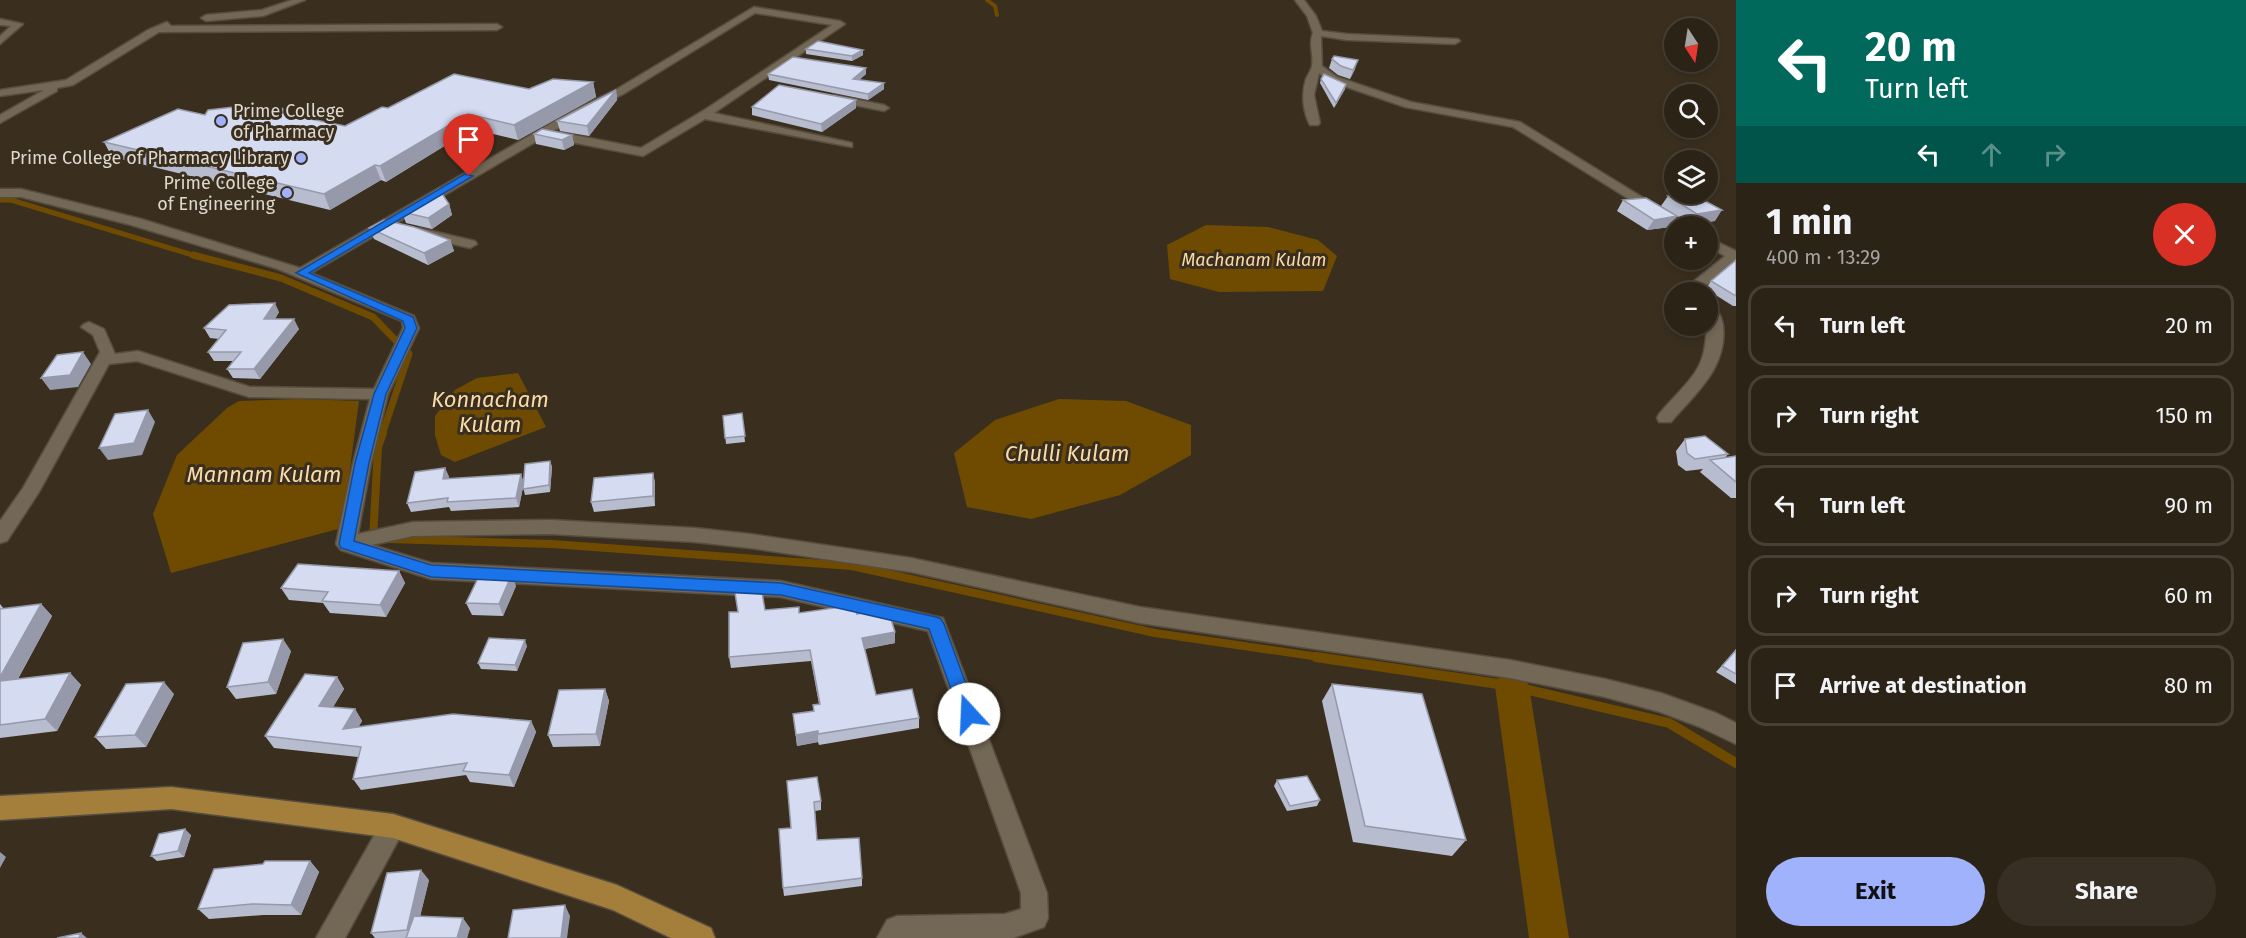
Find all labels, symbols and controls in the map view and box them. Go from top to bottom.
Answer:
north arrow [1664,18,1718,72]
map controls [1664,18,1718,336]
text: 20 m [1865,22,1957,72]
icon: left [1766,24,1844,102]
text: Turn left [1865,73,1968,105]
button: search [1664,84,1718,138]
place label: Prime College of Pharmacy [233,100,345,143]
marker: Prime College of Pharmacy [214,114,228,128]
pin [443,114,494,176]
icon: arrive [452,123,485,156]
icon: left [1912,138,1945,171]
icon: ahead [1975,138,2008,171]
icon: right [2038,138,2071,171]
place label: Prime College of Pharmacy Library [10,147,289,169]
button: layers [1664,150,1718,204]
marker: Prime College of Pharmacy Library [294,151,308,165]
place label: Prime College of Engineering [157,172,276,215]
marker: Prime College of Engineering [280,186,294,200]
text: 1 min [1766,200,1853,244]
button: close [2153,203,2216,266]
button: + [1664,216,1718,270]
text: 400 m · 13:29 [1766,245,1880,269]
water label: Machanam Kulam [1181,249,1327,271]
button: − [1664,282,1718,336]
icon: left [1769,309,1802,342]
text: Turn left [1820,312,1905,339]
text: 20 m [2165,312,2213,339]
water label: Konnacham Kulam [431,386,549,438]
icon: right [1769,399,1802,432]
text: Turn right [1820,402,1919,429]
text: 150 m [2155,402,2213,429]
water label: Chulli Kulam [1005,440,1129,467]
water label: Mannam Kulam [187,461,341,488]
icon: left [1769,489,1802,522]
text: Turn left [1820,492,1905,519]
text: 90 m [2164,492,2213,519]
icon: right [1769,579,1802,612]
text: Turn right [1820,582,1919,609]
text: 60 m [2164,582,2213,609]
icon: arrive [1769,669,1802,702]
text: Arrive at destination [1820,672,2027,699]
text: 80 m [2164,672,2213,699]
position arrow [937,682,1001,746]
button: Exit [1766,857,1985,926]
button: Share [1997,857,2216,926]

